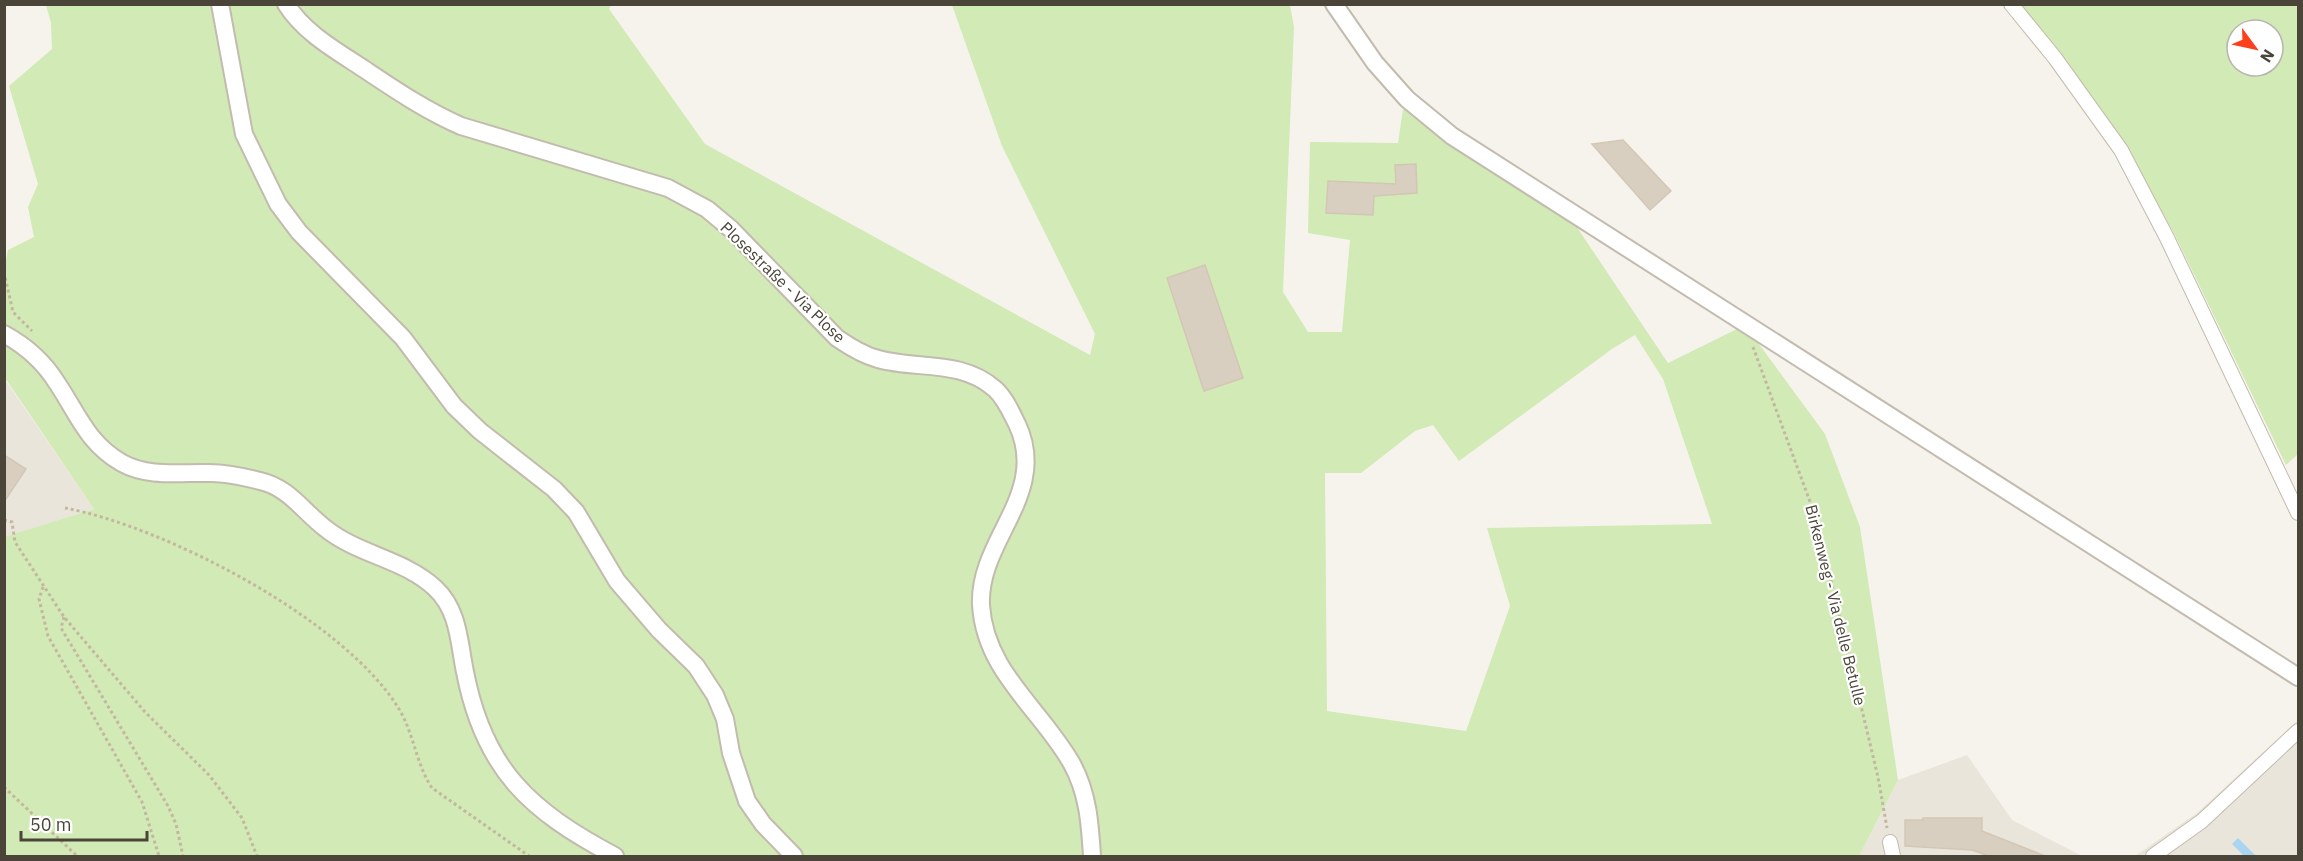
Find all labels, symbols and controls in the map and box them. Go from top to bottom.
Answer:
north arrow [2225,18,2285,78]
text: N [2256,46,2279,66]
street label: Plosestraße - Via Plose [716,217,850,347]
street label: Birkenweg - Via delle Betulle [1801,502,1871,708]
scale bar [21,804,147,842]
text: 50 m [30,813,72,836]

